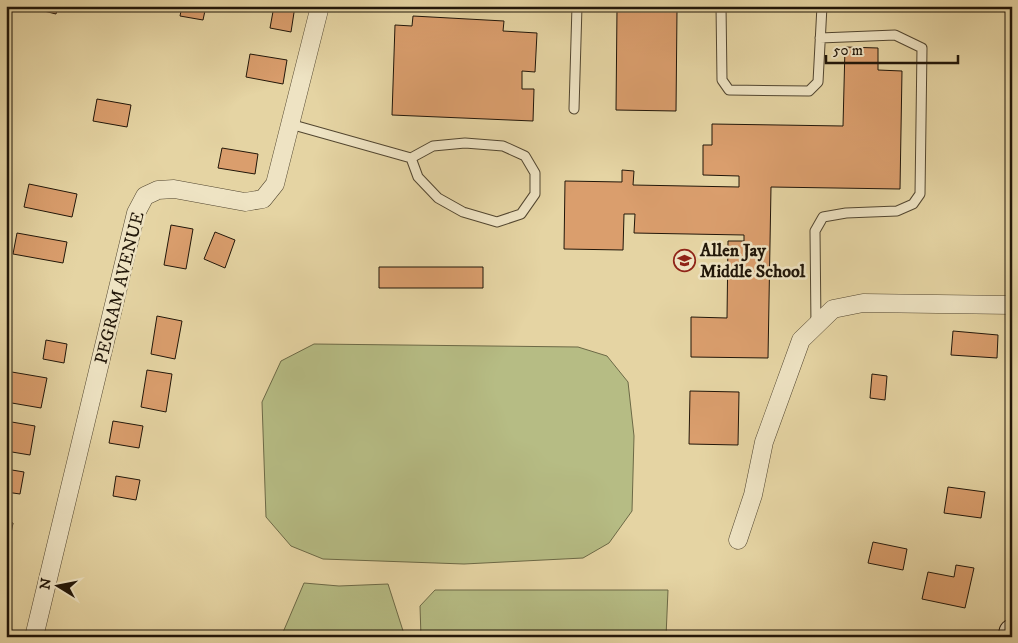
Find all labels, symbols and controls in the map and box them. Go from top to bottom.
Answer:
scale bar [826,32,958,64]
text: 50 m [833,41,863,60]
street label: PEGRAM AVENUE [90,209,150,366]
place label: Allen Jay Middle School [699,240,806,283]
school or university icon: Allen Jay Middle School [672,249,696,273]
north arrow [32,560,82,610]
text: N [36,576,56,591]

